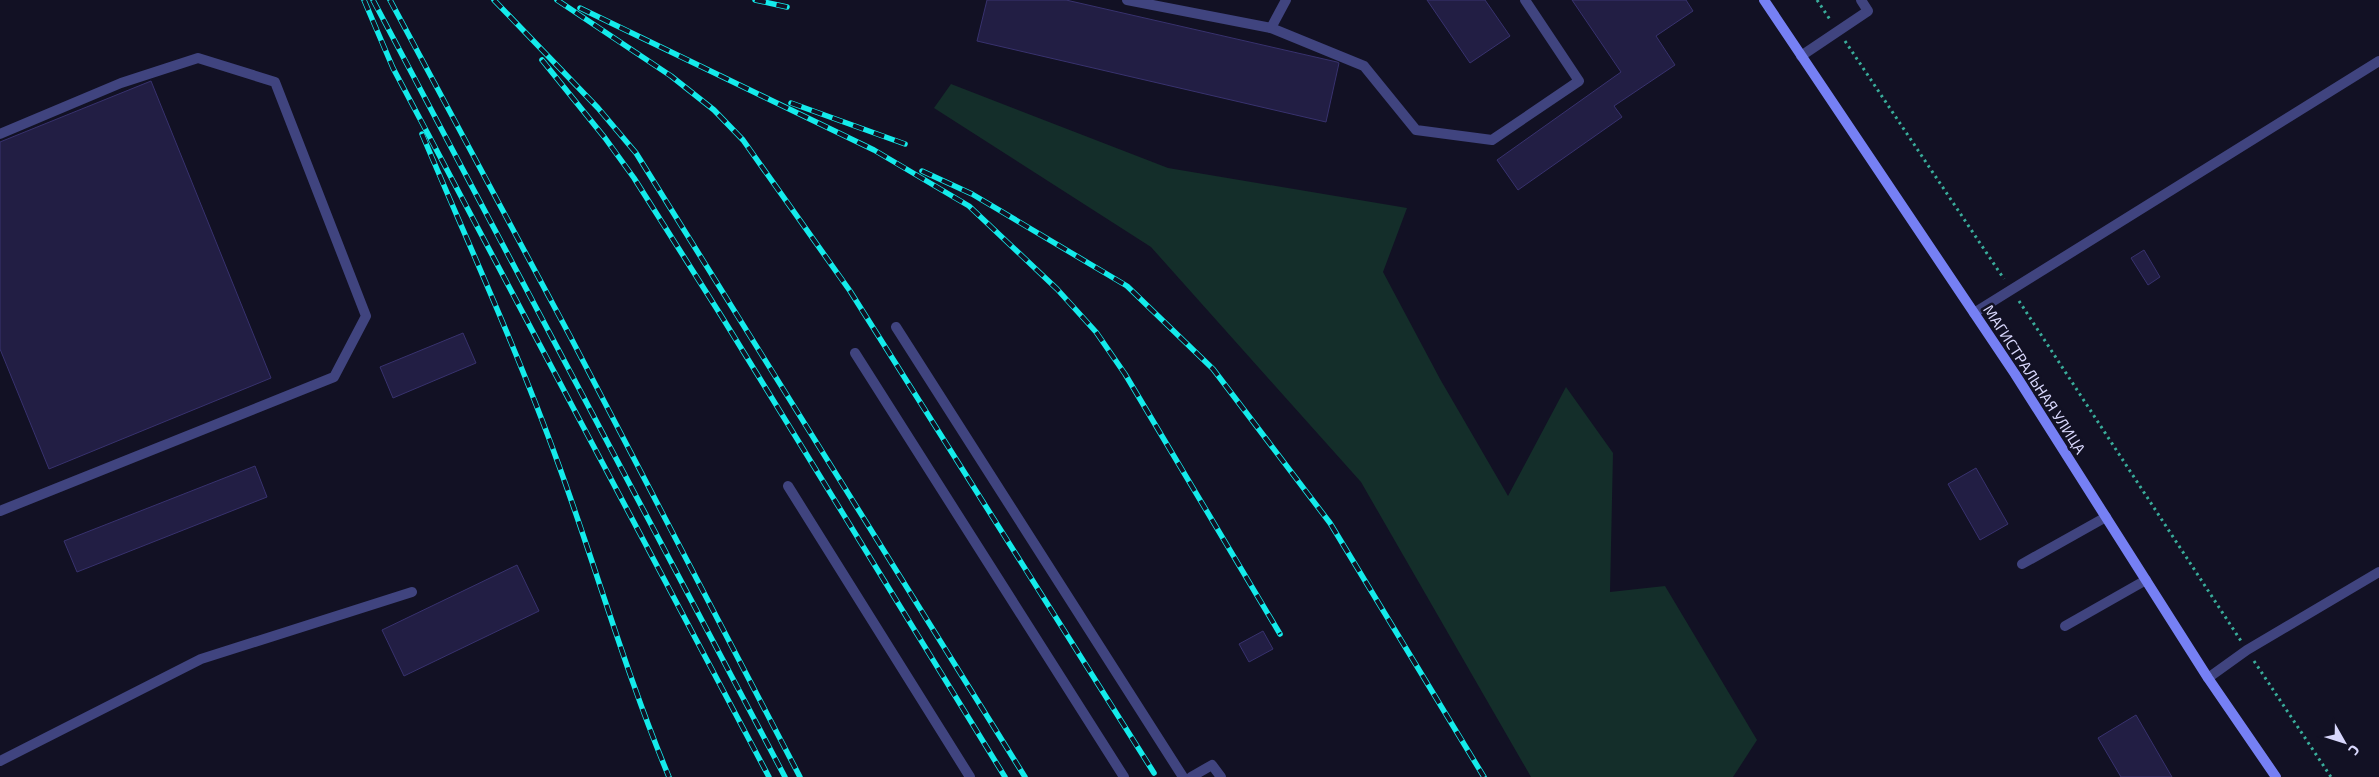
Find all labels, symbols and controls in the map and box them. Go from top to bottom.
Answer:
street label: МАГИСТРАЛЬНАЯ УЛИЦА [1980,301,2090,458]
north arrow [2319,717,2369,767]
text: С [2345,742,2364,759]

